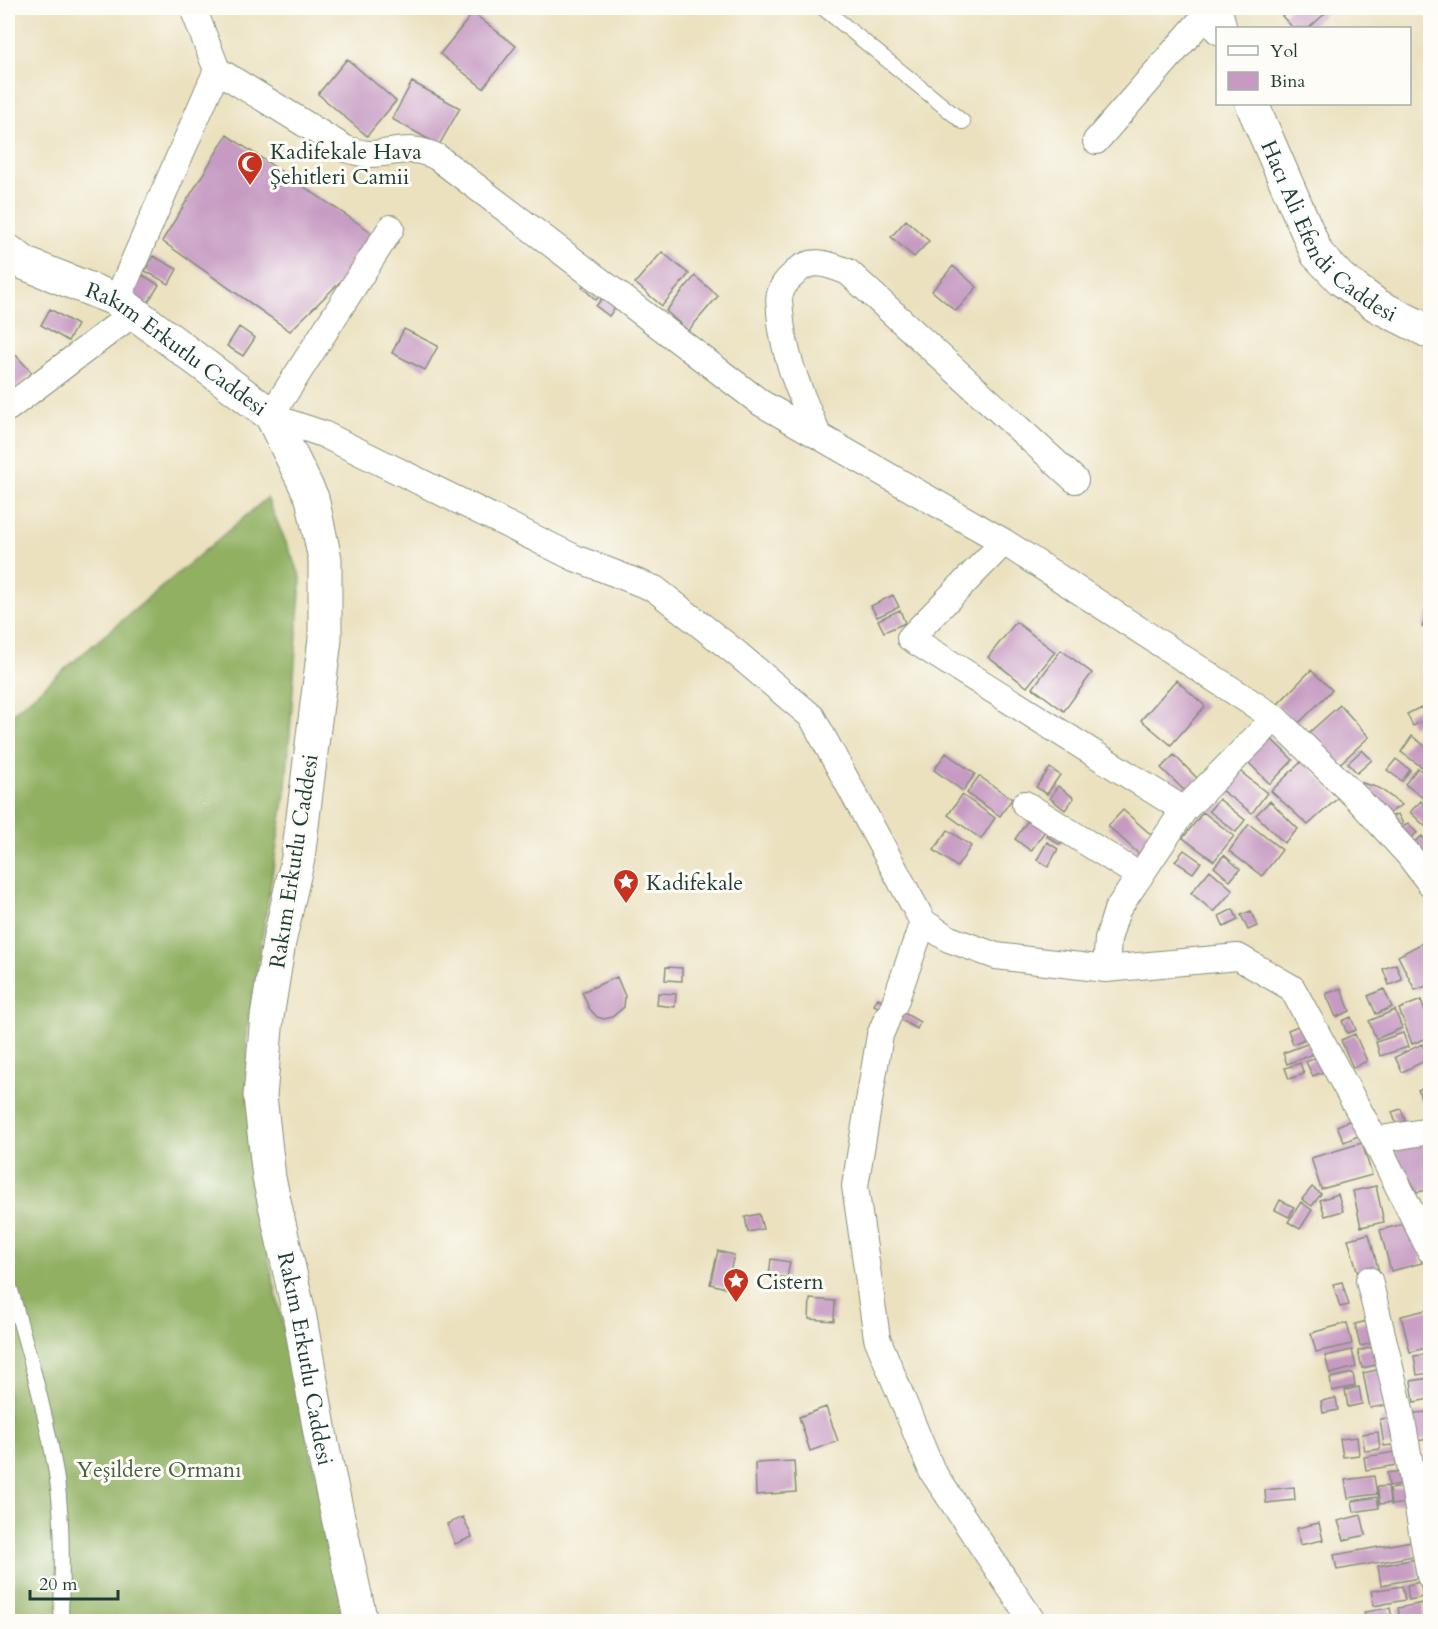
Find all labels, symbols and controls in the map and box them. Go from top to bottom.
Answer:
legend [1216,27,1411,105]
text: Yol [1270,39,1298,64]
text: Bina [1270,69,1306,94]
street label: Hacı Ali Efendi Caddesi [1253,135,1402,329]
place label: Kadifekale Hava Şehitleri Camii [270,137,422,192]
mosque icon: Kadifekale Hava Şehitleri Camii [235,149,265,187]
street label: Rakım Erkutlu Caddesi [81,275,273,423]
street label: Rakım Erkutlu Caddesi [262,752,326,970]
place icon: Kadifekale [611,867,641,905]
place label: Kadifekale [646,868,743,898]
street label: Rakım Erkutlu Caddesi [270,1249,340,1468]
place icon: Cistern [721,1266,751,1304]
place label: Cistern [756,1267,824,1297]
park label: Yeşildere Ormanı [77,1455,242,1485]
scale bar [30,1563,118,1601]
text: 20 m [39,1572,78,1597]

